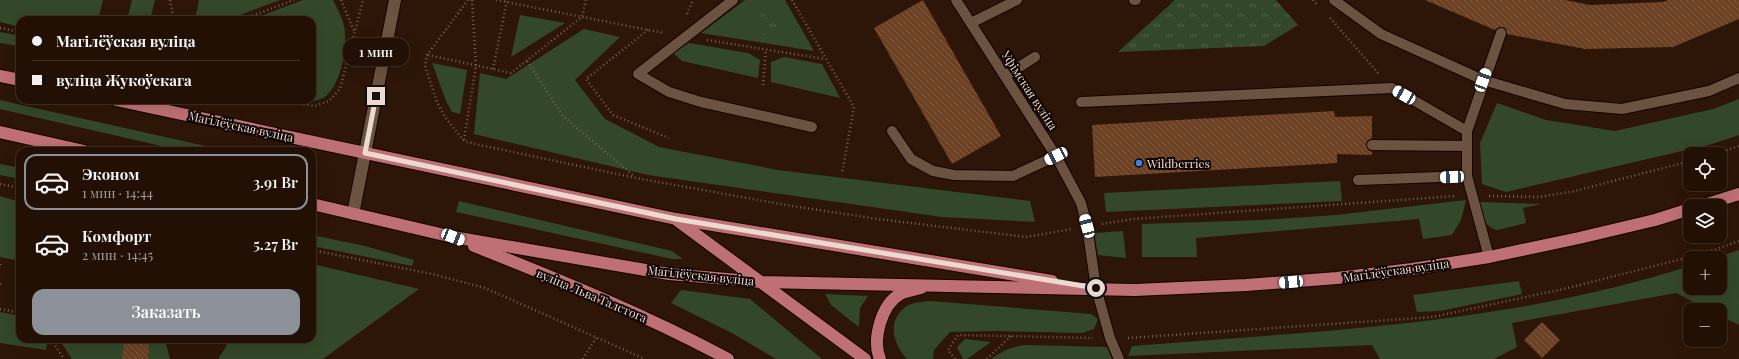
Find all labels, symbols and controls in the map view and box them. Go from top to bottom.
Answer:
text: Магілёўская вуліца [56,31,196,51]
callout: 1 мин [343,38,409,66]
text: 1 мин [359,43,393,60]
street label: Уфімская вуліца [998,47,1062,133]
car [1473,67,1493,93]
text: вуліца Жукоўскага [56,70,192,90]
car [1391,84,1417,106]
route end [367,87,385,105]
street label: Магілёўская вуліца [187,107,295,145]
car [1043,145,1069,167]
map controls [1683,147,1727,347]
button: locate [1683,147,1727,191]
place label: Wildberries [1146,155,1210,171]
marker: Wildberries [1134,158,1144,168]
icon: car [34,164,70,200]
text: Эконом [82,164,139,184]
car [1440,171,1464,183]
text: 3.91 Br [253,172,298,192]
text: 1 мин · 14:44 [82,184,153,201]
button: layers [1683,199,1727,243]
car [1078,213,1096,239]
icon: car [34,226,70,262]
text: Комфорт [82,226,151,246]
car [440,227,466,247]
text: 5.27 Br [253,234,298,254]
text: 2 мин · 14:45 [82,246,153,263]
button: + [1683,251,1727,295]
street label: Магілёўская вуліца [1342,255,1450,285]
street label: Магілёўская вуліца [647,261,755,289]
street label: вуліца Льва Талстога [534,264,650,326]
car [1279,275,1303,289]
route start [1087,279,1105,297]
button: Заказать [32,289,300,335]
button: − [1683,303,1727,347]

